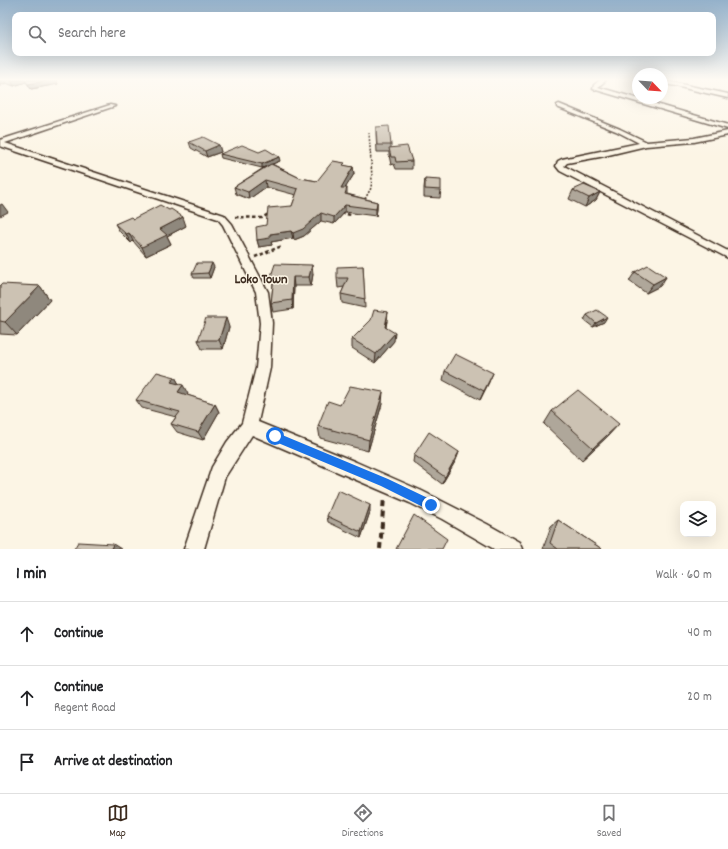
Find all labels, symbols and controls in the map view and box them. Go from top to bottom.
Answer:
search box [12,12,716,56]
icon: search [26,23,48,45]
text: Search here [58,23,126,45]
north arrow [632,68,668,104]
district label: Loko Town [234,270,288,290]
route start [266,427,284,445]
route end [422,496,440,514]
map controls [680,501,716,537]
button: layers [680,501,716,537]
text: 1 min [16,563,46,587]
text: Walk · 60 m [656,566,712,585]
icon: ahead [16,623,38,645]
text: Continue [54,623,103,645]
text: 40 m [688,624,712,643]
text: Continue [54,677,103,699]
icon: ahead [16,687,38,709]
text: 20 m [687,688,712,707]
text: Regent Road [54,699,116,718]
icon: arrive [16,751,38,773]
text: Arrive at destination [54,751,172,773]
tab: Map [107,802,129,842]
tab: Directions [342,802,384,842]
tab: Saved [597,802,621,842]

